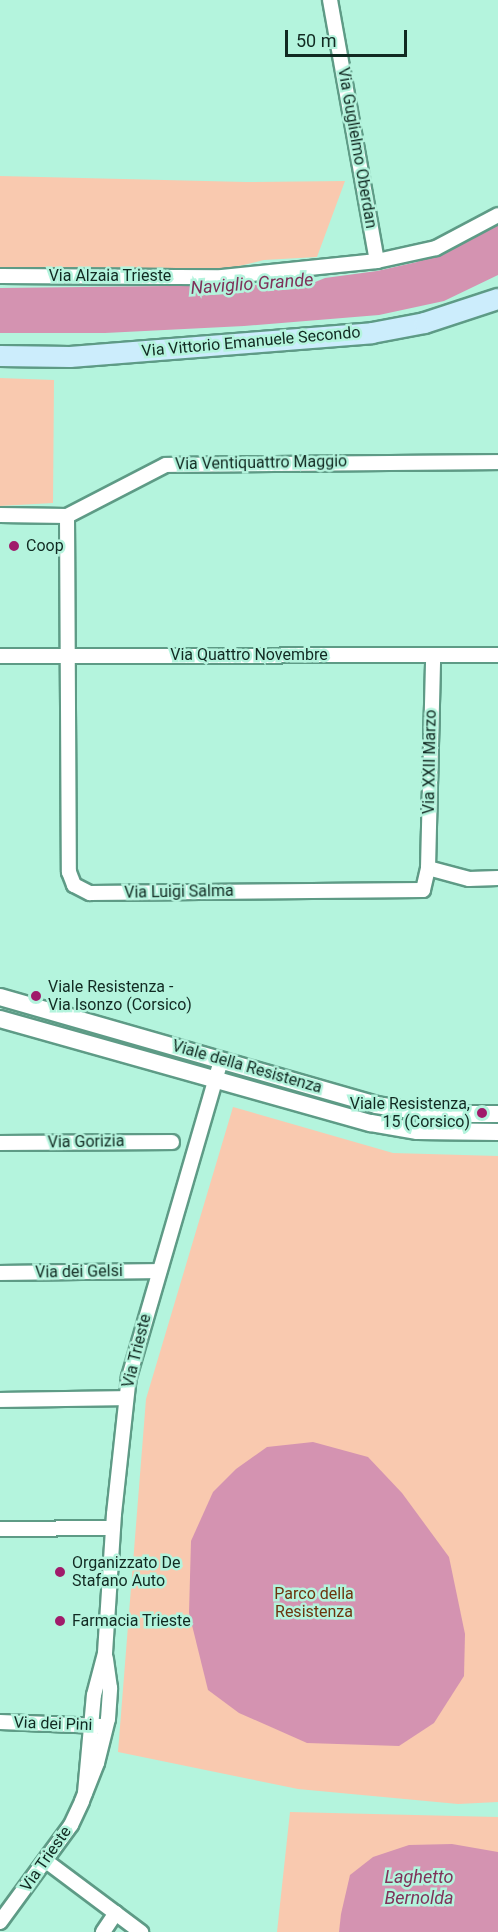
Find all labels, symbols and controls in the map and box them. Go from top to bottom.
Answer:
scale bar [288,18,410,56]
text: 50 m [296,30,336,51]
street label: Via Guglielmo Oberdan [333,66,381,230]
street label: Via Alzaia Trieste [48,266,172,286]
water label: Naviglio Grande [190,269,314,299]
street label: Via Vittorio Emanuele Secondo [141,323,361,361]
street label: Via Ventiquattro Maggio [175,452,347,474]
place label: Coop [26,536,64,556]
marker: Coop [7,539,21,553]
street label: Via Quattro Novembre [170,645,328,665]
street label: Via XXII Marzo [419,710,441,814]
street label: Via Luigi Salma [124,881,234,903]
place label: Viale Resistenza - Via Isonzo (Corsico) [48,977,192,1015]
marker: Viale Resistenza - Via Isonzo (Corsico) [29,989,43,1003]
street label: Viale della Resistenza [170,1036,324,1098]
place label: Viale Resistenza, 15 (Corsico) [350,1094,470,1132]
marker: Viale Resistenza, 15 (Corsico) [475,1106,489,1120]
street label: Via Gorizia [48,1132,124,1152]
street label: Via dei Gelsi [35,1262,123,1282]
street label: Via Trieste [119,1312,155,1390]
place label: Organizzato De Stafano Auto [72,1553,180,1591]
marker: Organizzato De Stafano Auto [53,1565,67,1579]
park label: Parco della Resistenza [274,1584,354,1622]
place label: Farmacia Trieste [72,1611,191,1631]
marker: Farmacia Trieste [53,1614,67,1628]
street label: Via dei Pini [13,1713,93,1735]
street label: Via Trieste [16,1823,76,1895]
water label: Laghetto Bernolda [384,1867,454,1910]

